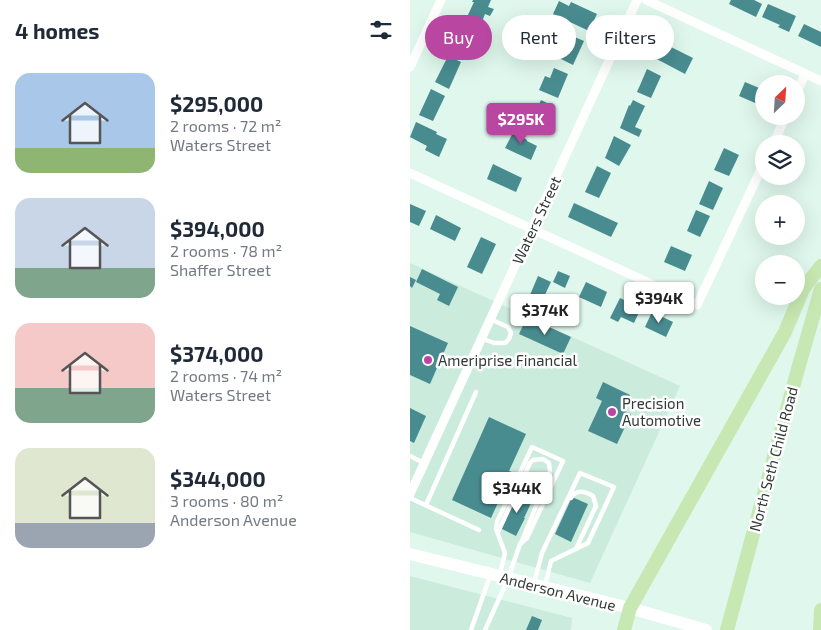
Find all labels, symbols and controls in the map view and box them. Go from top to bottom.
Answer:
chip: Buy [425,15,492,60]
chip: Rent [502,15,576,60]
chip: Filters [586,15,674,60]
icon: filters [367,16,395,44]
text: 4 homes [15,18,99,43]
north arrow [755,75,805,125]
map controls [755,75,805,305]
text: $295,000 [170,91,263,116]
icon: home [55,93,115,153]
pin: $295K [486,102,556,145]
text: $295K [498,109,545,128]
text: 2 rooms · 72 m² [170,116,281,135]
text: Waters Street [170,135,271,154]
button: layers [755,135,805,185]
street label: Waters Street [508,173,564,267]
button: + [755,195,805,245]
text: $394,000 [170,216,265,241]
icon: home [55,218,115,278]
text: 2 rooms · 78 m² [170,241,282,260]
button: − [755,255,805,305]
text: Shaffer Street [170,260,271,279]
pin: $394K [624,282,694,324]
text: $394K [635,288,683,307]
pin: $374K [510,294,580,336]
text: $374K [521,300,569,319]
text: $374,000 [170,341,263,366]
icon: home [55,343,115,403]
place label: Ameriprise Financial [438,351,577,369]
marker: Ameriprise Financial [422,354,434,366]
text: 2 rooms · 74 m² [170,366,282,385]
text: Waters Street [170,385,271,404]
street label: North Seth Child Road [745,385,801,533]
place label: Precision Automotive [622,394,701,429]
marker: Precision Automotive [606,406,618,418]
text: $344,000 [170,466,266,491]
icon: home [55,468,115,528]
pin: $344K [482,472,552,514]
text: $344K [493,478,541,497]
text: 3 rooms · 80 m² [170,491,283,510]
text: Anderson Avenue [170,510,297,529]
street label: Anderson Avenue [498,568,618,614]

